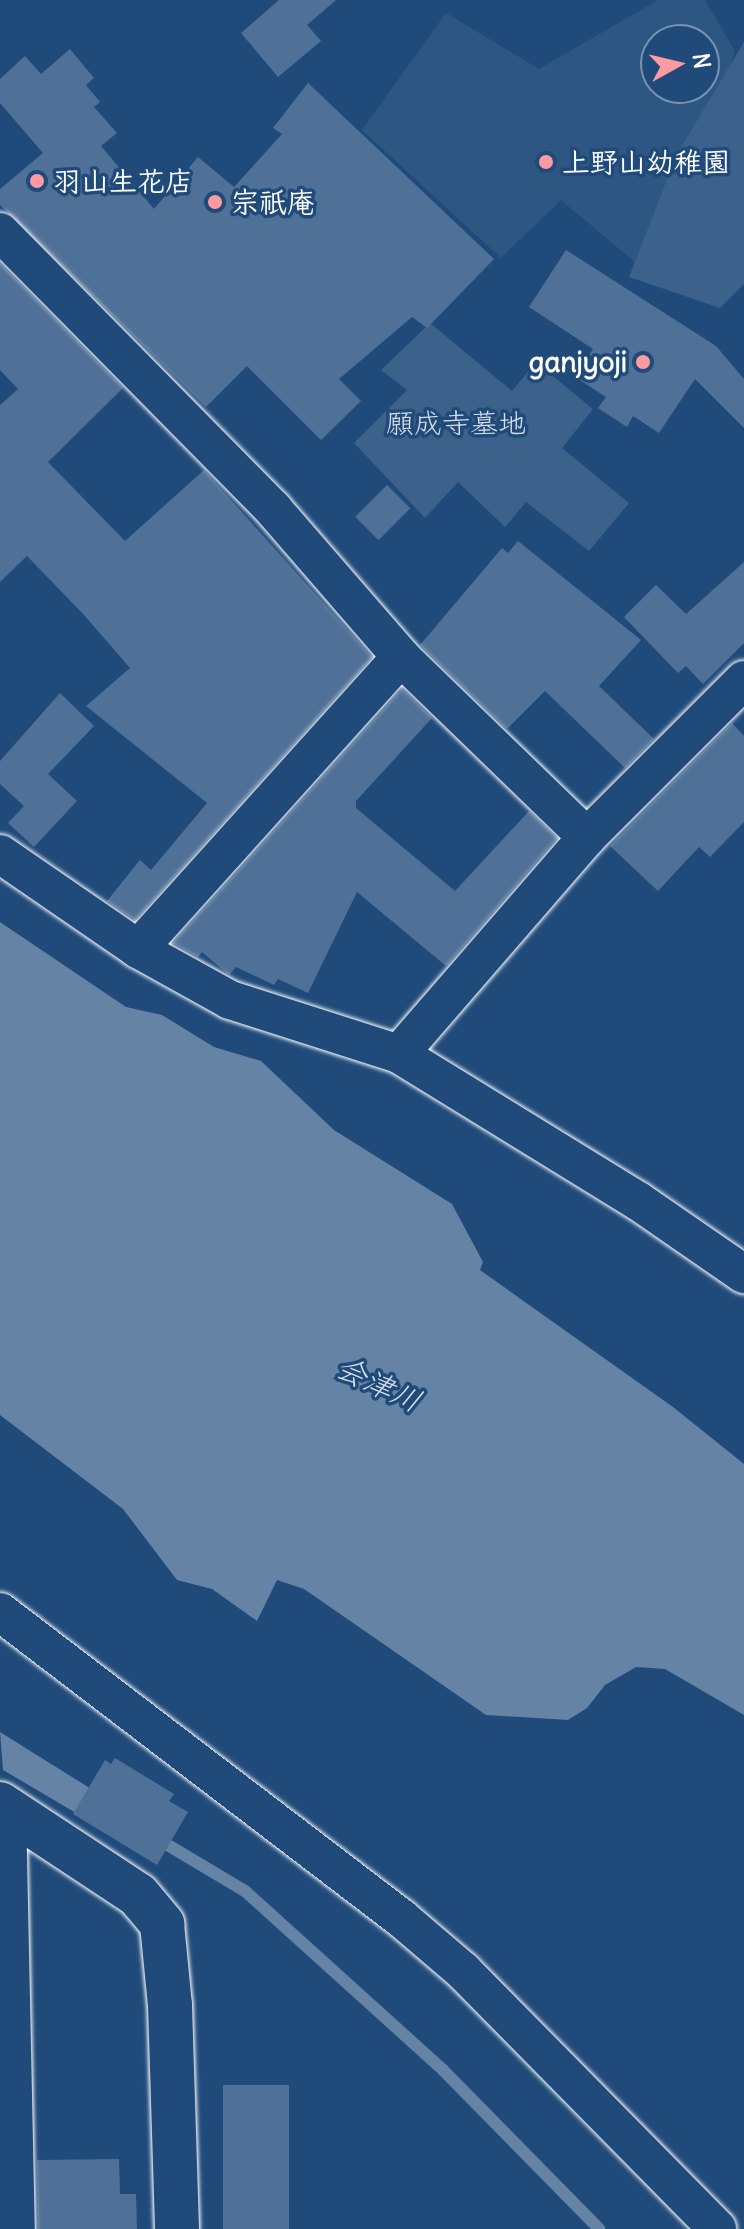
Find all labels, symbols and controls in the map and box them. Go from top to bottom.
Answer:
north arrow [640,24,720,104]
text: N [687,51,717,70]
place label: 上野山幼稚園 [562,145,730,179]
marker: 上野山幼稚園 [537,153,555,171]
place label: 羽山生花店 [53,164,193,198]
marker: 羽山生花店 [28,172,46,190]
place label: 宗祇庵 [231,185,315,219]
marker: 宗祇庵 [206,193,224,211]
place label: ganjyoji [529,345,627,379]
marker: ganjyoji [634,353,652,371]
park label: 願成寺墓地 [386,406,526,440]
water label: 会津川 [331,1349,427,1419]

